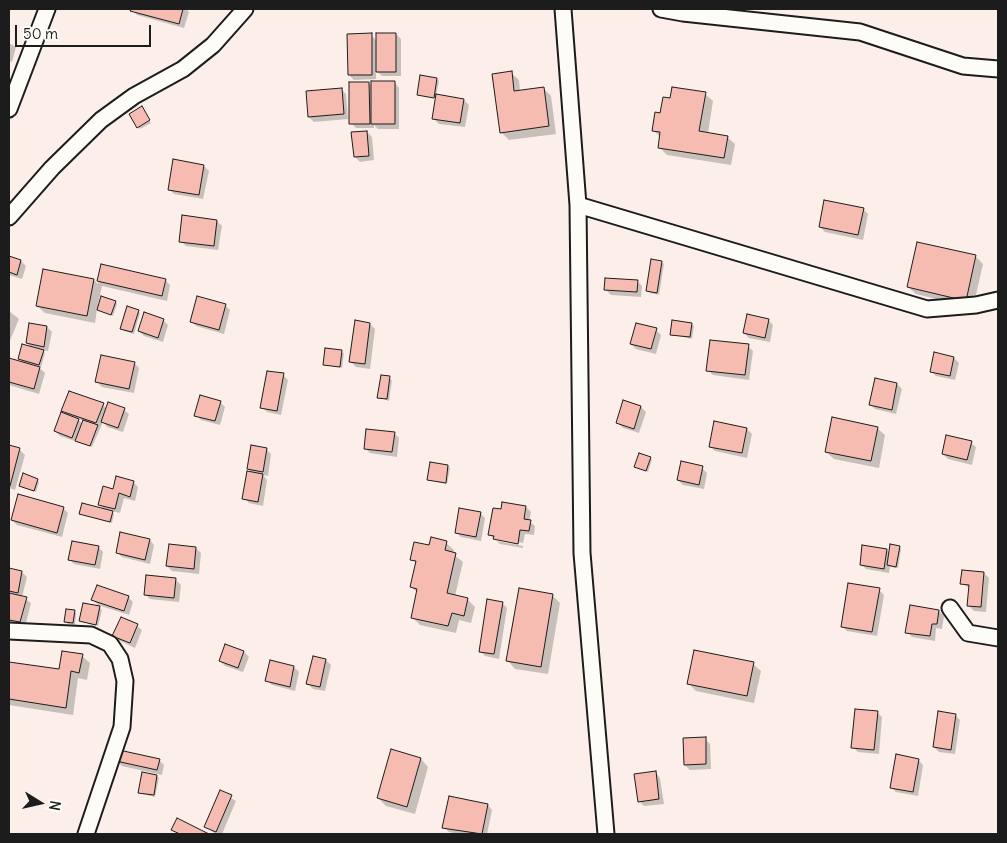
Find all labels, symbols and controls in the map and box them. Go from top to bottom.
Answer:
scale bar [18,15,154,47]
text: 50 m [23,24,58,43]
north arrow [15,778,65,828]
text: N [45,799,64,812]

